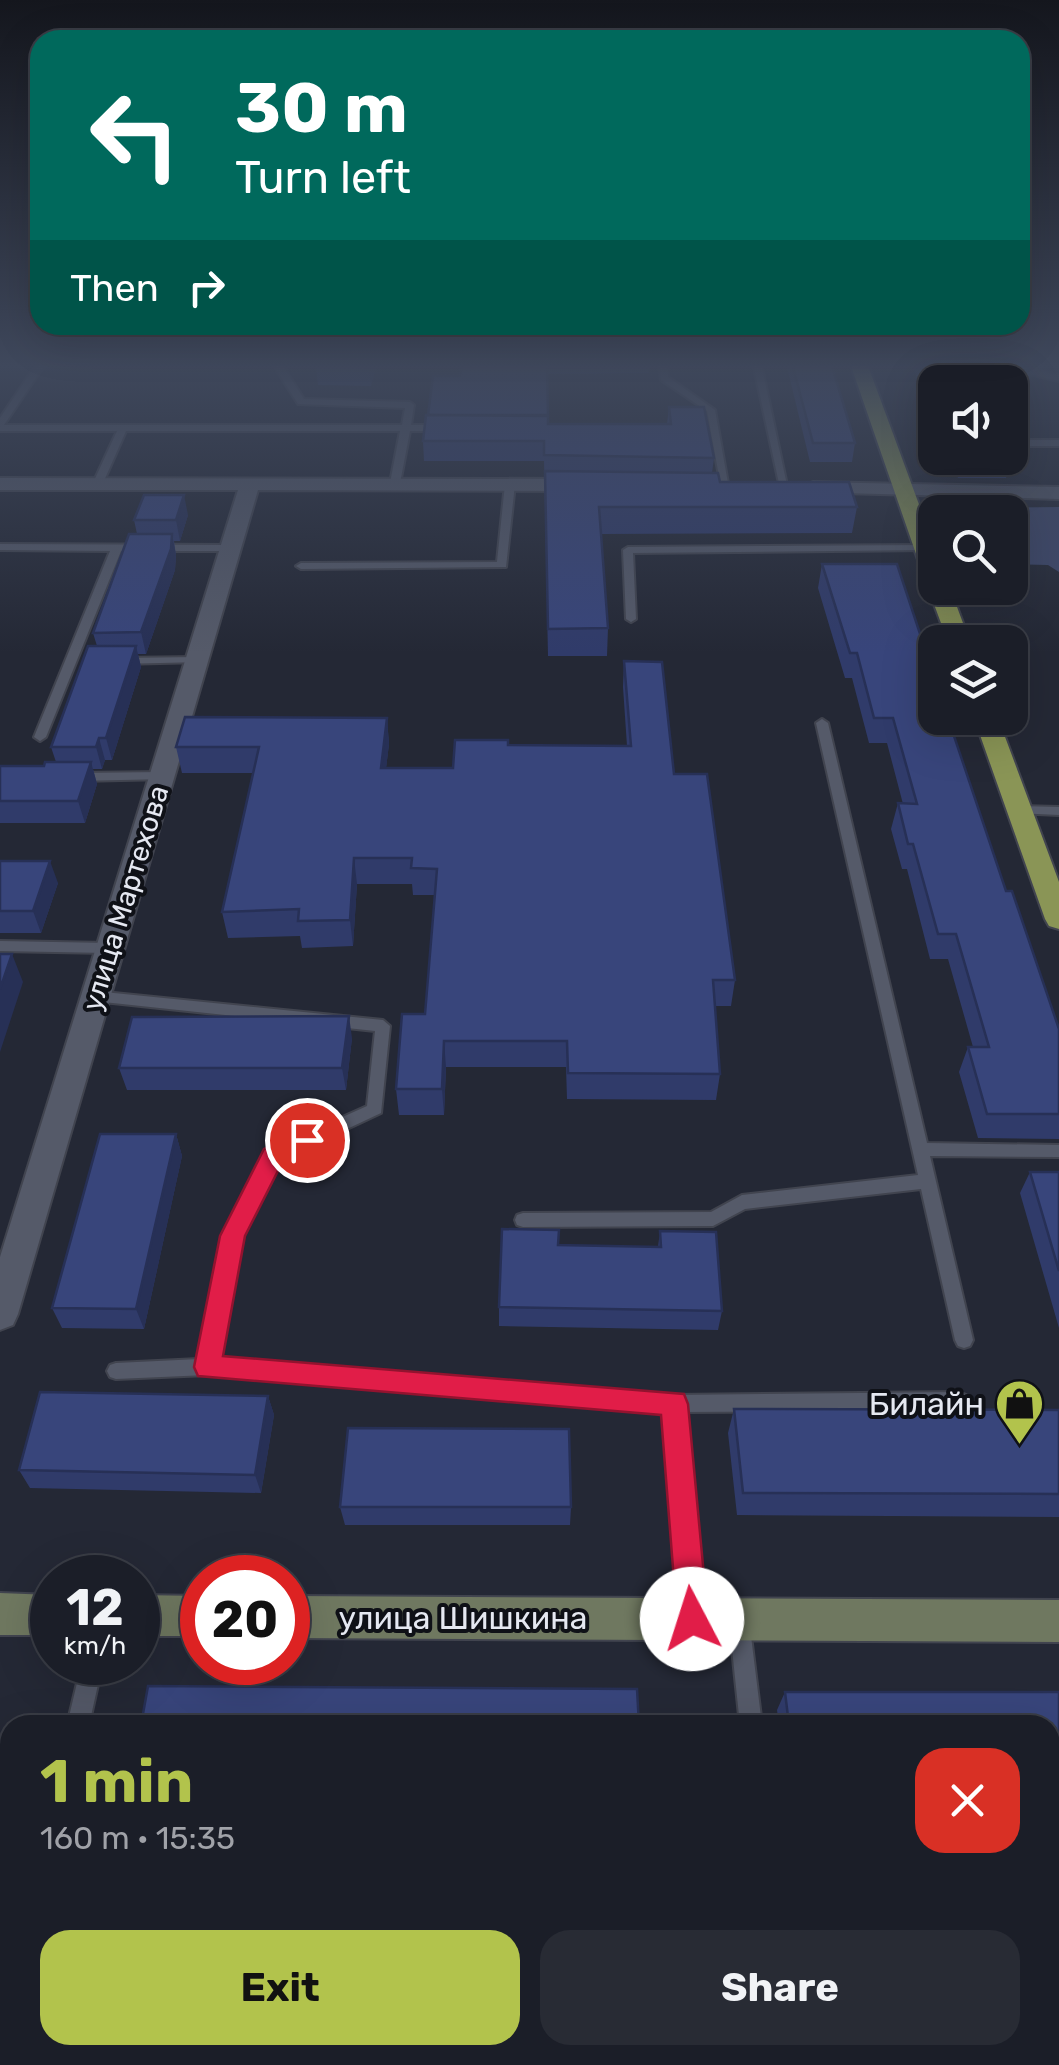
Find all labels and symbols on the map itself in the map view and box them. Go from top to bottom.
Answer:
street label: улица Мартехова [75,781,175,1015]
pin [265,1098,350,1183]
shop icon: Билайн [993,1378,1045,1446]
place label: Билайн [869,1385,984,1423]
speed limit sign: 20 [180,1555,310,1685]
position arrow [640,1567,744,1671]
street label: улица Шишкина [339,1599,588,1637]

